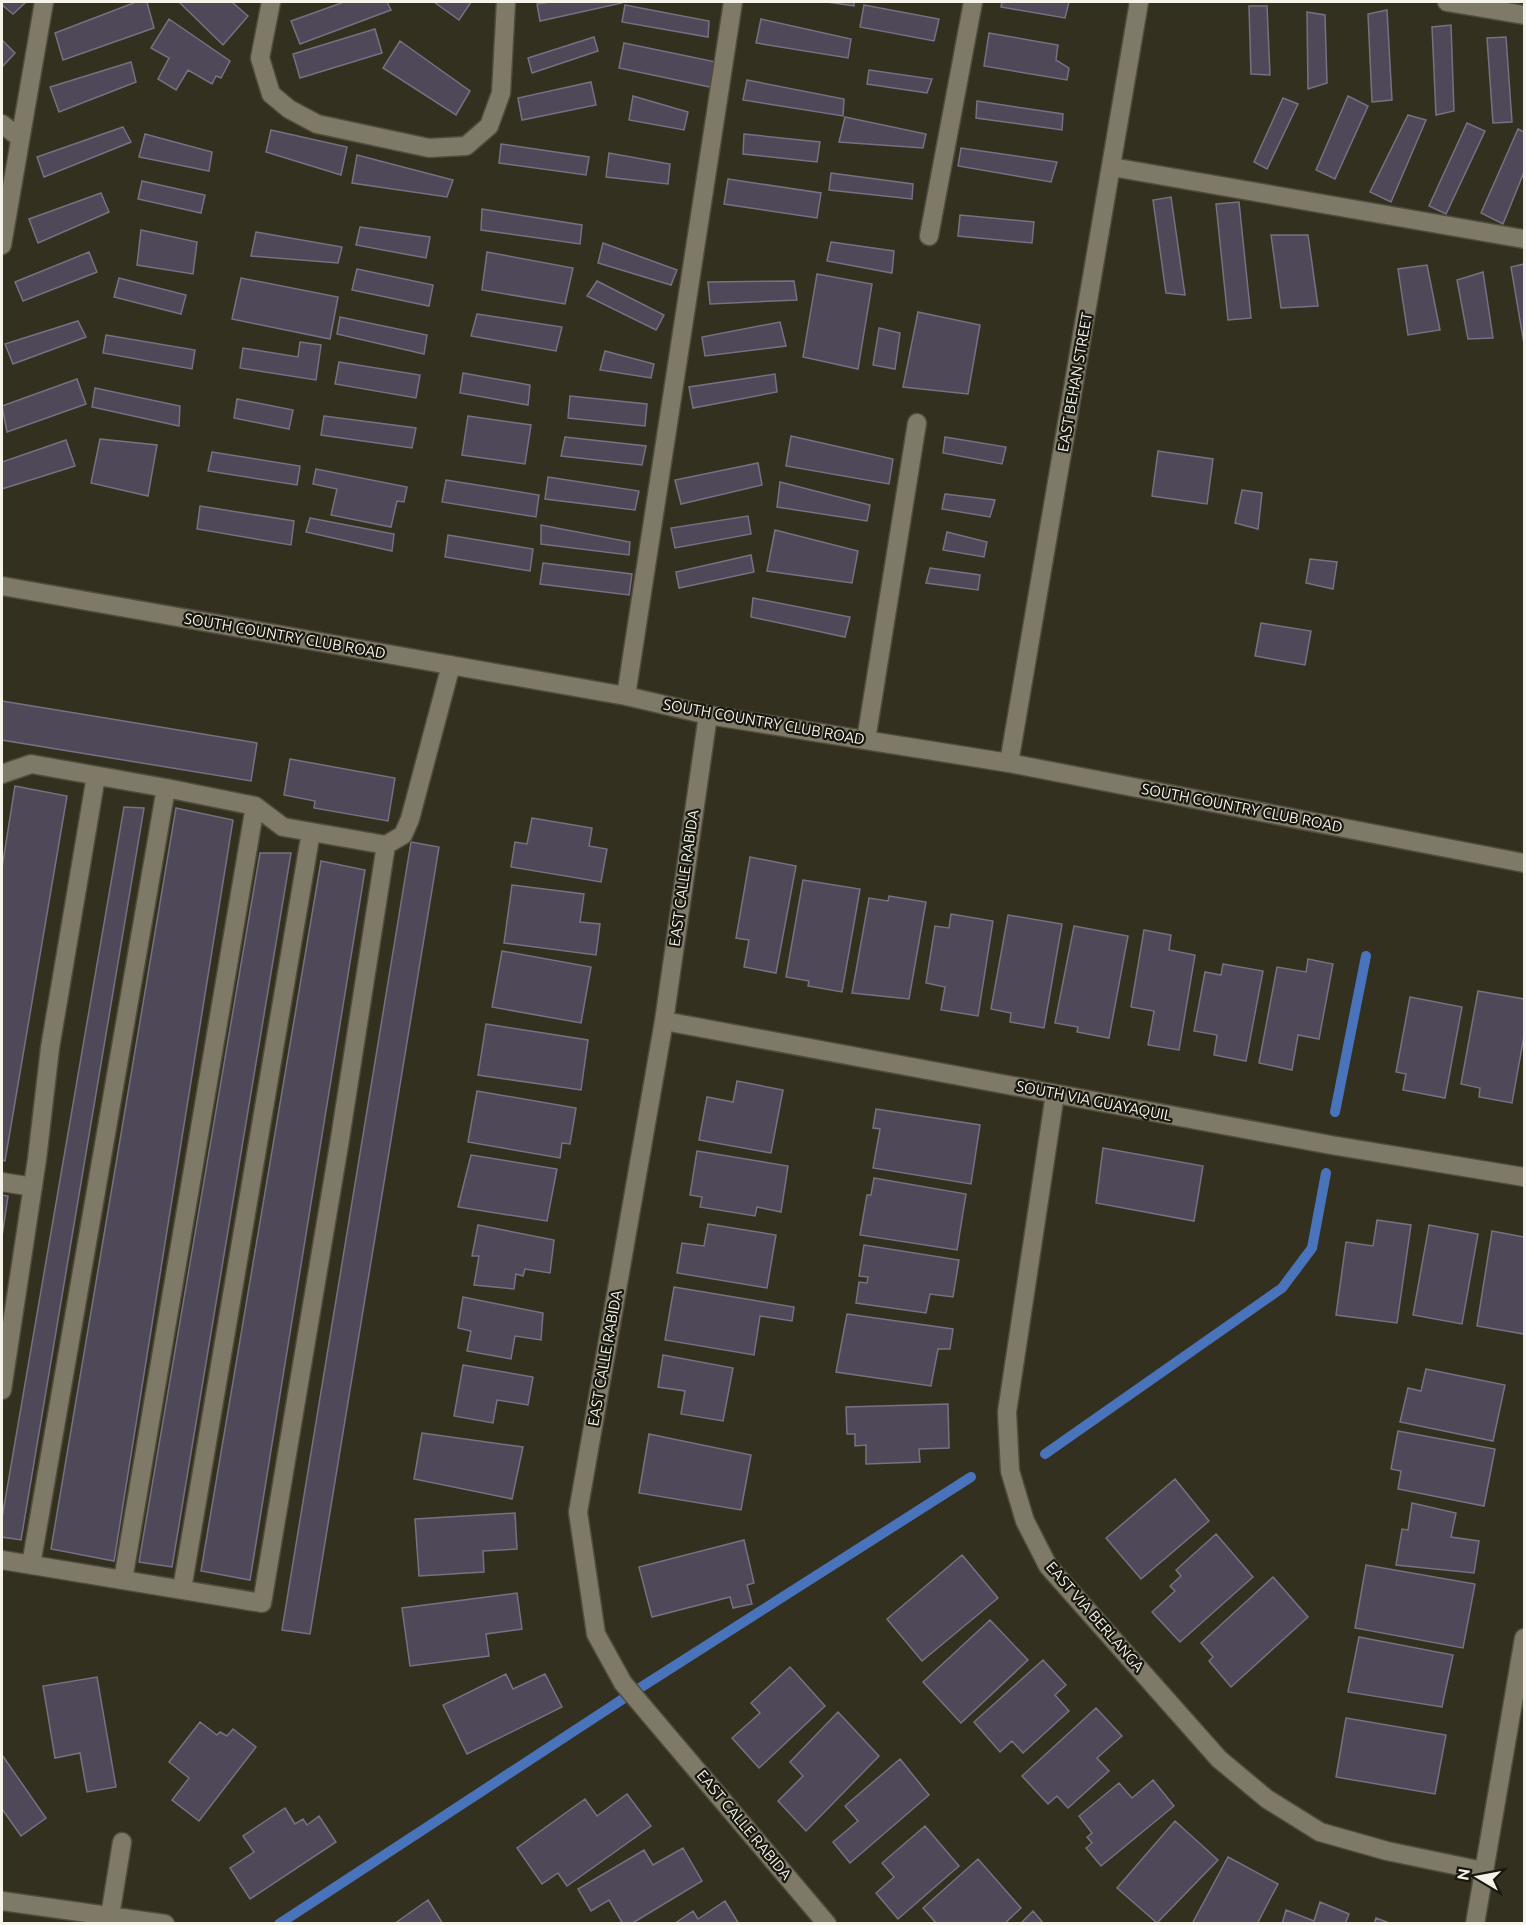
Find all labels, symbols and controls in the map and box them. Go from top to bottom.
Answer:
street label: EAST BEHAN STREET [1054,310,1095,453]
street label: SOUTH COUNTRY CLUB ROAD [183,609,387,662]
street label: SOUTH COUNTRY CLUB ROAD [662,695,866,748]
street label: SOUTH COUNTRY CLUB ROAD [1140,780,1344,835]
street label: EAST CALLE RABIDA [666,808,702,947]
street label: SOUTH VIA GUAYAQUIL [1015,1077,1174,1124]
street label: EAST CALLE RABIDA [584,1288,625,1427]
street label: EAST VIA BERLANGA [1043,1558,1148,1675]
street label: EAST CALLE RABIDA [694,1766,795,1883]
north arrow [1448,1847,1508,1907]
text: N [1453,1867,1473,1882]

